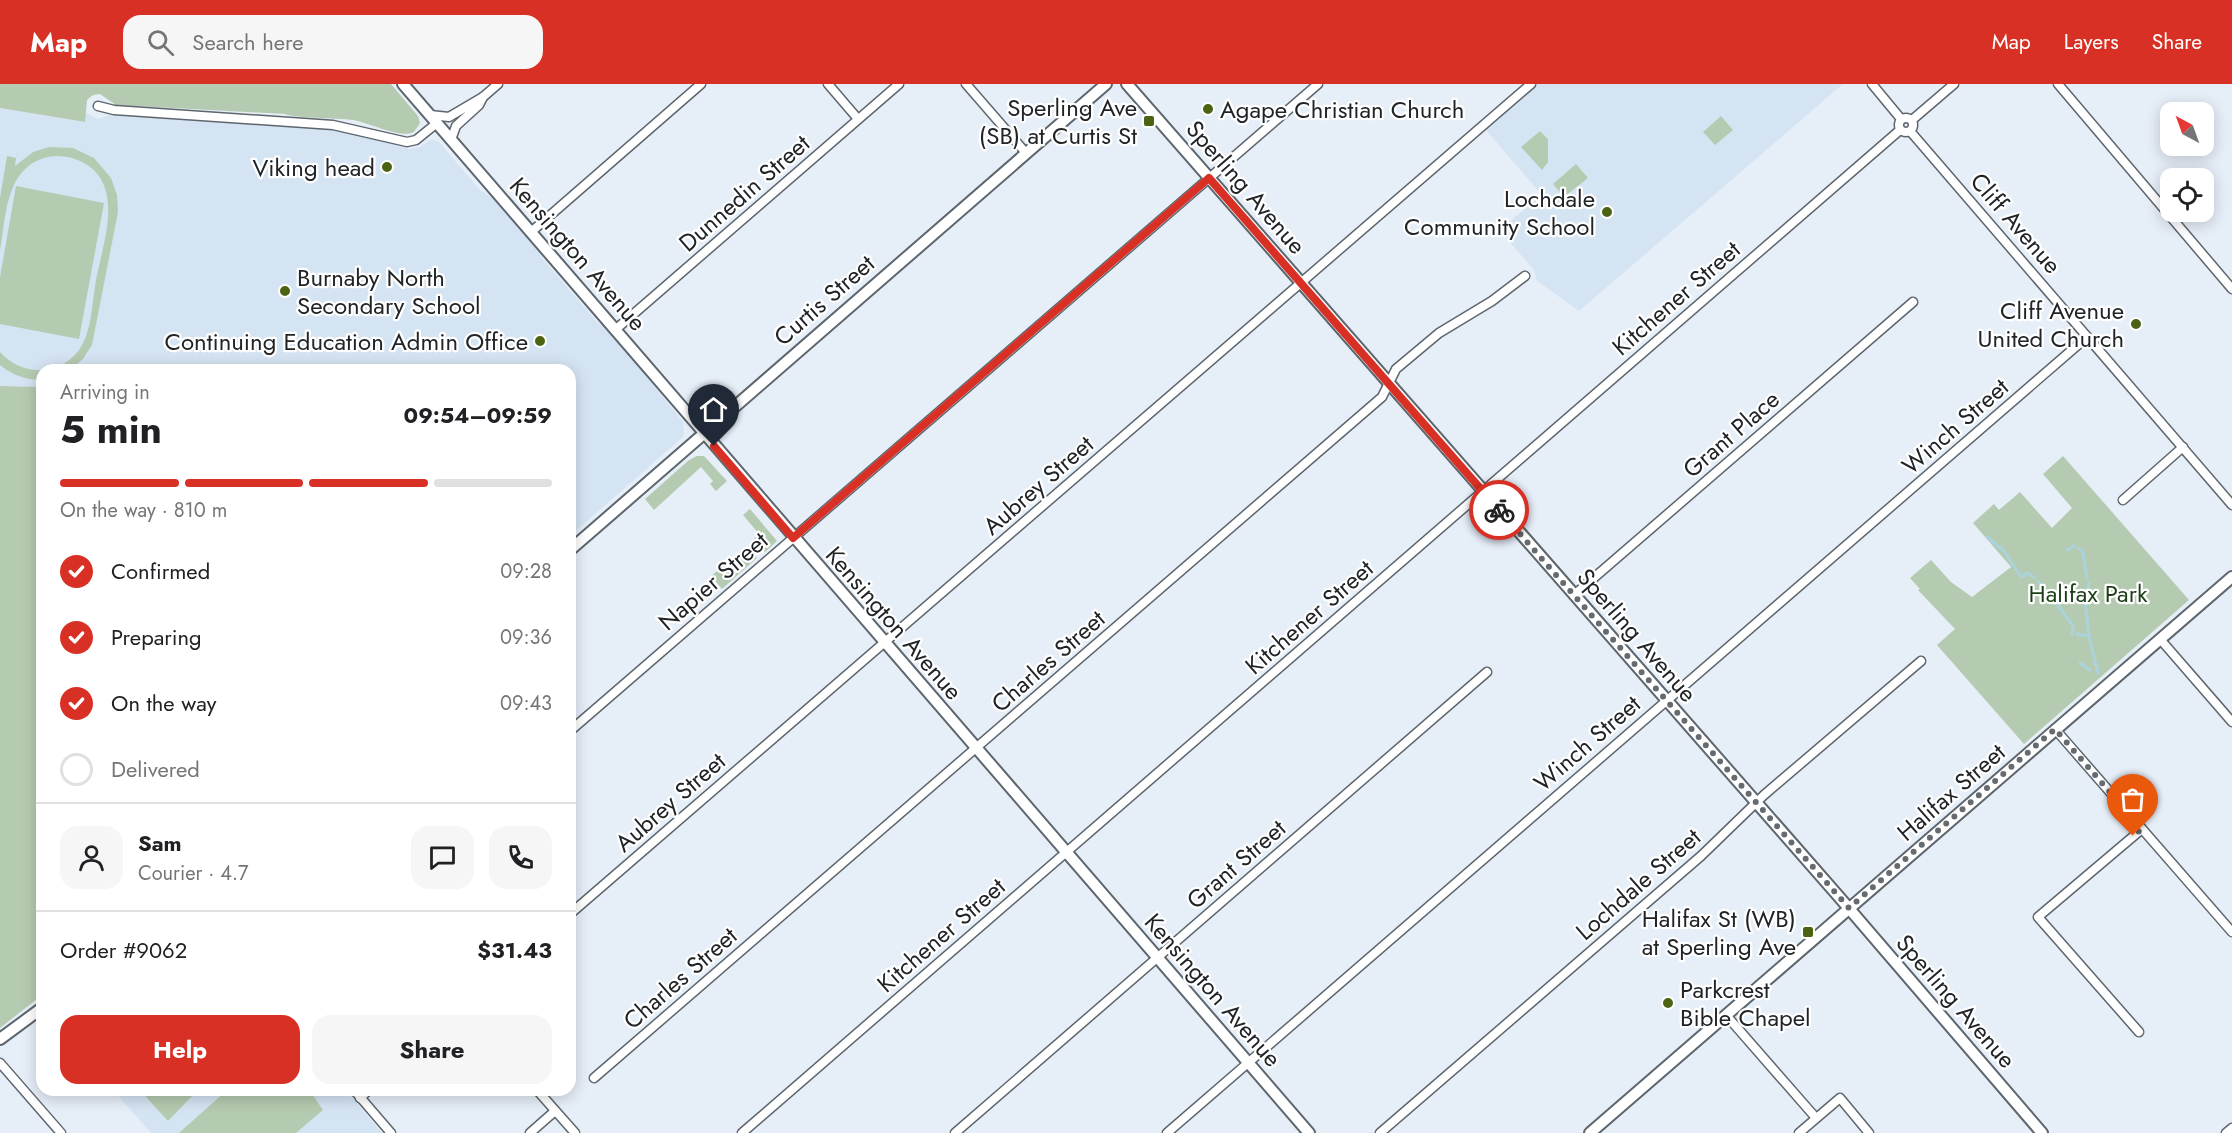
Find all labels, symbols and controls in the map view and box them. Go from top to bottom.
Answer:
search box [123,15,543,69]
text: Map [30,22,87,63]
icon: search [144,26,177,59]
text: Search here [192,26,304,58]
text: Map [1992,27,2031,57]
text: Layers [2064,27,2119,57]
text: Share [2152,27,2202,57]
place label: Sperling Ave (SB) at Curtis St [979,90,1137,153]
place label: Agape Christian Church [1220,92,1464,127]
marker: Agape Christian Church [1201,102,1215,116]
north arrow [2160,102,2214,156]
map controls [2160,102,2214,222]
street label: Sperling Avenue [1178,112,1314,262]
marker: Sperling Ave (SB) at Curtis St [1142,114,1156,128]
street label: Dunnedin Street [671,126,817,260]
place label: Viking head [252,150,375,185]
marker: Viking head [380,160,394,174]
street label: Cliff Avenue [1962,165,2070,281]
button: locate [2160,168,2214,222]
street label: Kensington Avenue [501,170,655,338]
place label: Lochdale Community School [1404,181,1595,244]
marker: Lochdale Community School [1600,205,1614,219]
street label: Kitchener Street [1604,232,1748,364]
street label: Curtis Street [766,246,882,354]
place label: Burnaby North Secondary School [297,260,481,323]
marker: Burnaby North Secondary School [278,284,292,298]
place label: Cliff Avenue United Church [1978,293,2124,356]
marker: Cliff Avenue United Church [2129,317,2143,331]
place label: Continuing Education Admin Office [164,324,528,359]
marker: Continuing Education Admin Office [533,334,547,348]
street label: Winch Street [1894,370,2016,482]
text: Arriving in [60,378,150,407]
street label: Grant Place [1675,382,1787,486]
pin [688,384,739,446]
icon: home [697,393,730,426]
text: 09:54–09:59 [404,399,552,431]
text: 5 min [60,401,162,458]
street label: Aubrey Street [975,427,1101,543]
courier [1469,480,1529,540]
icon: bike [1483,494,1516,527]
text: On the way · 810 m [60,496,227,525]
street label: Napier Street [651,523,776,639]
street label: Kensington Avenue [817,539,971,707]
street label: Kitchener Street [1237,551,1381,683]
icon: check [60,555,93,588]
text: Confirmed [111,555,210,587]
text: 09:28 [500,557,552,586]
street label: Sperling Avenue [1569,560,1705,710]
park label: Halifax Park [2029,576,2148,611]
street label: Charles Street [983,601,1113,720]
icon: check [60,621,93,654]
text: Preparing [111,621,202,653]
text: 09:36 [500,623,552,652]
icon: check [60,687,93,720]
text: On the way [111,687,216,719]
street label: Winch Street [1526,687,1648,799]
text: 09:43 [500,689,552,718]
street label: Halifax Street [1889,735,2013,849]
street label: Aubrey Street [607,744,733,860]
text: Delivered [111,753,200,785]
pin [2107,774,2158,836]
icon: bag [2116,783,2149,816]
street label: Grant Street [1179,811,1293,917]
street label: Lochdale Street [1568,820,1708,948]
button: person [60,826,123,889]
button: chat [411,826,474,889]
button: phone [489,826,552,889]
text: Sam [138,827,182,859]
text: Courier · 4.7 [138,859,249,888]
street label: Kitchener Street [869,869,1013,1001]
place label: Halifax St (WB) at Sperling Ave [1642,901,1796,964]
street label: Kensington Avenue [1136,906,1290,1074]
street label: Charles Street [615,918,745,1037]
marker: Halifax St (WB) at Sperling Ave [1801,925,1815,939]
street label: Sperling Avenue [1888,926,2024,1076]
text: Order #9062 [60,934,187,966]
text: $31.43 [477,934,552,966]
place label: Parkcrest Bible Chapel [1680,972,1811,1035]
marker: Parkcrest Bible Chapel [1661,996,1675,1010]
button: Help [60,1015,300,1084]
button: Share [312,1015,552,1084]

